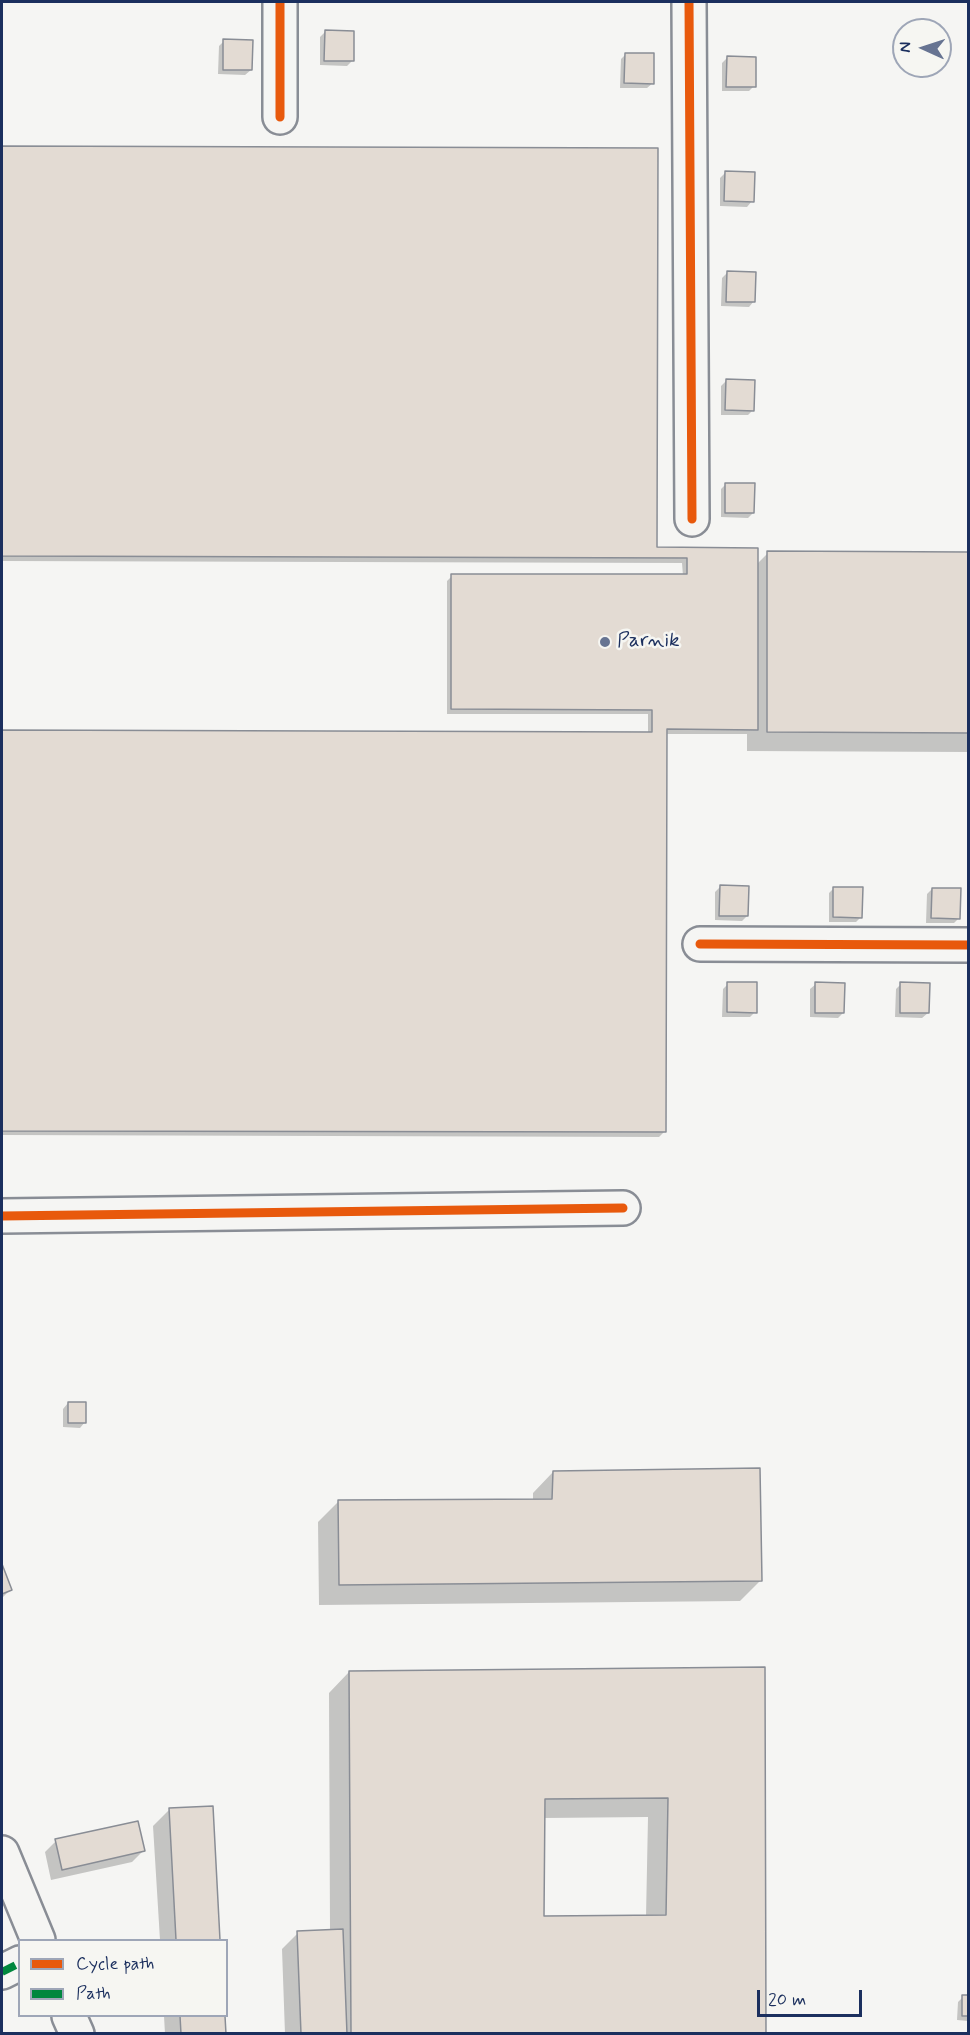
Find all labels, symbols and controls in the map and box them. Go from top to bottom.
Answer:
north arrow [892,18,952,78]
text: N [895,41,916,53]
place label: Parnik [617,629,680,655]
marker: Parnik [598,635,612,649]
legend [18,1939,228,2017]
text: Cycle path [76,1952,154,1976]
scale bar [760,1978,865,2016]
text: Path [76,1982,111,2006]
text: 20 m [768,1988,806,2012]

